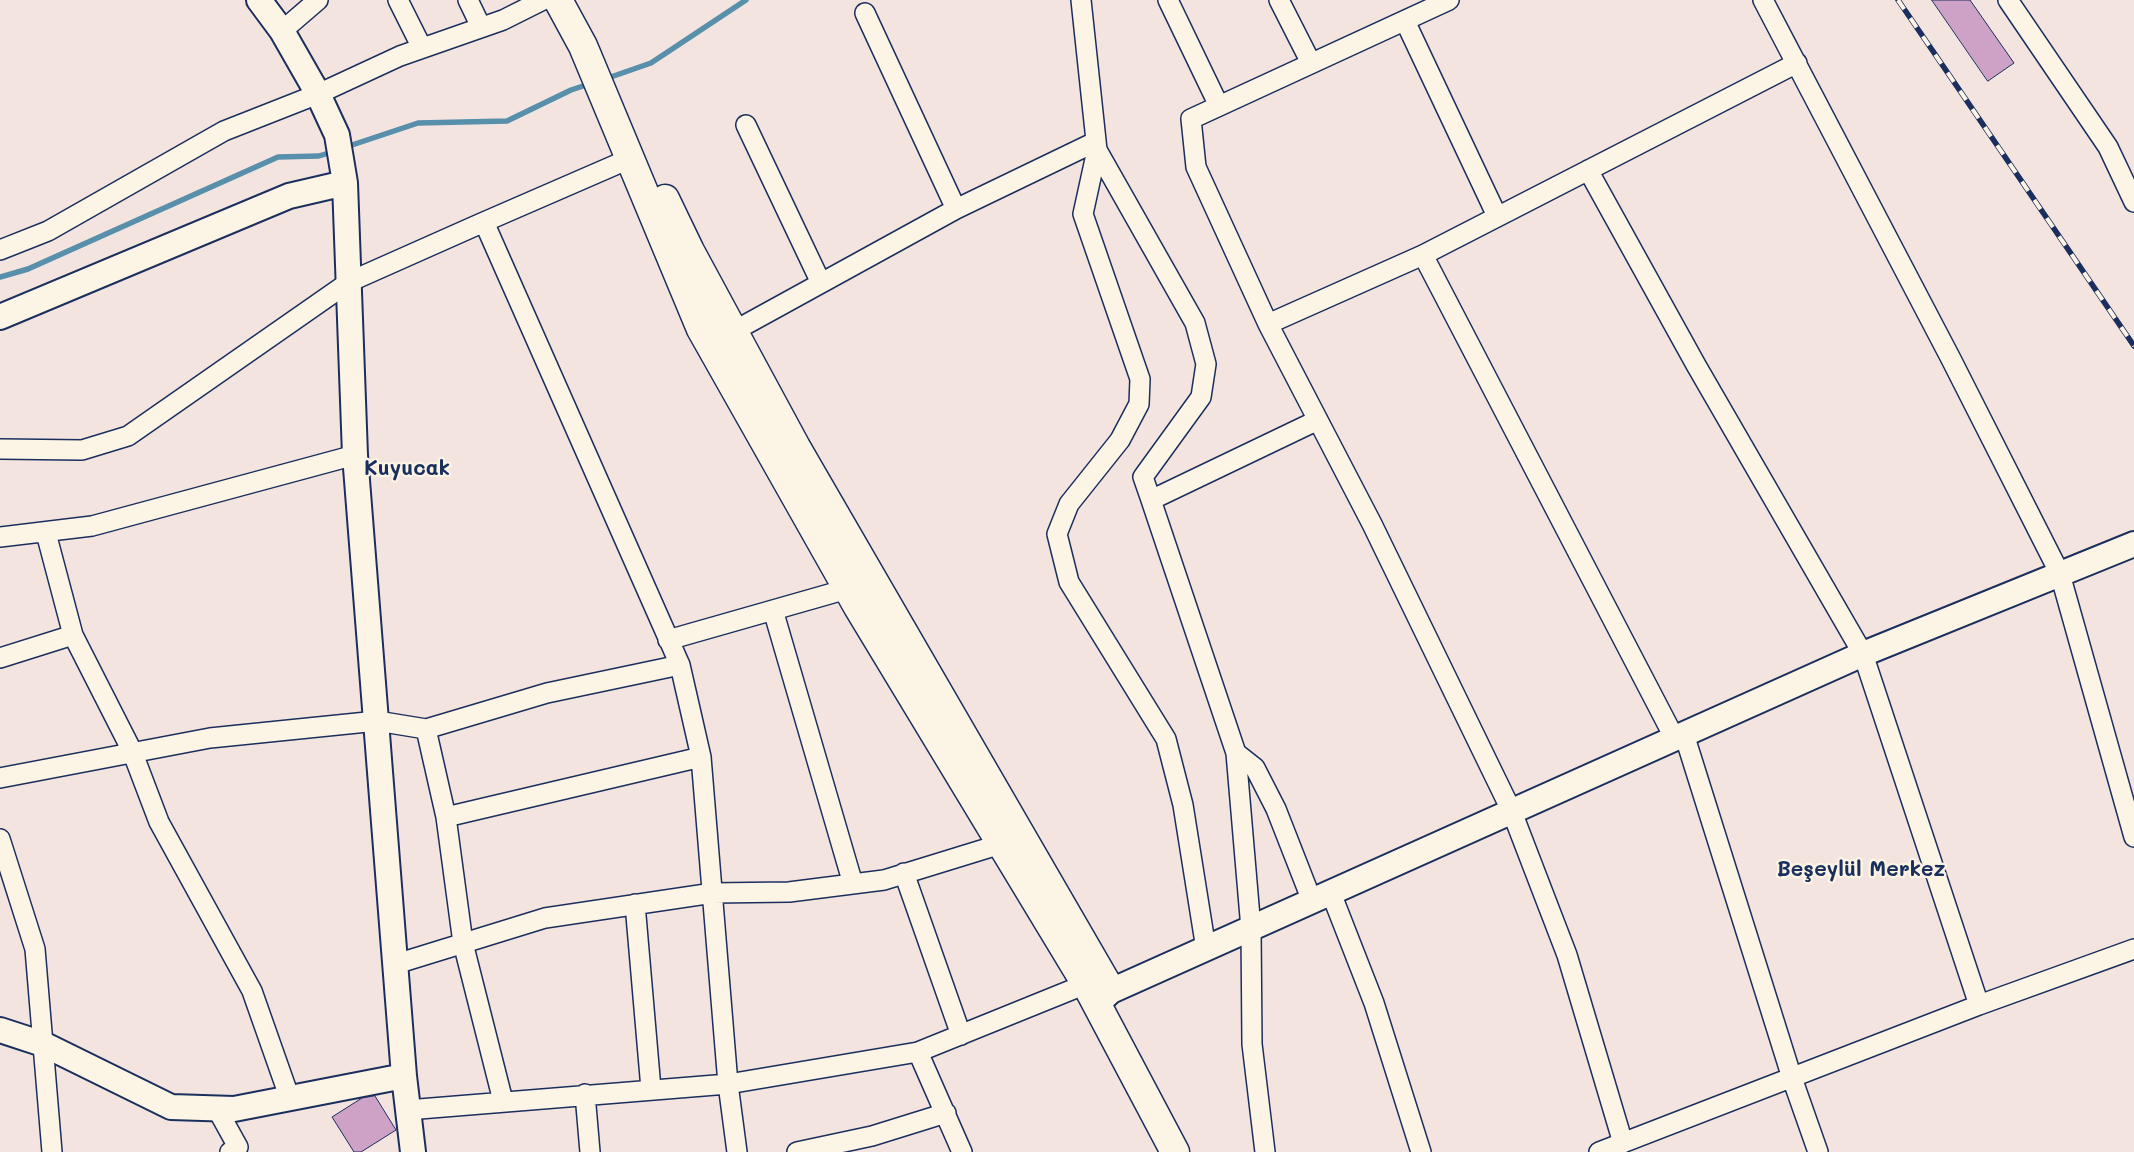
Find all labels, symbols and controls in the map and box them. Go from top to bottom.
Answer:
district label: Kuyucak [364,456,450,482]
district label: Beşeylül Merkez [1777,857,1945,883]

